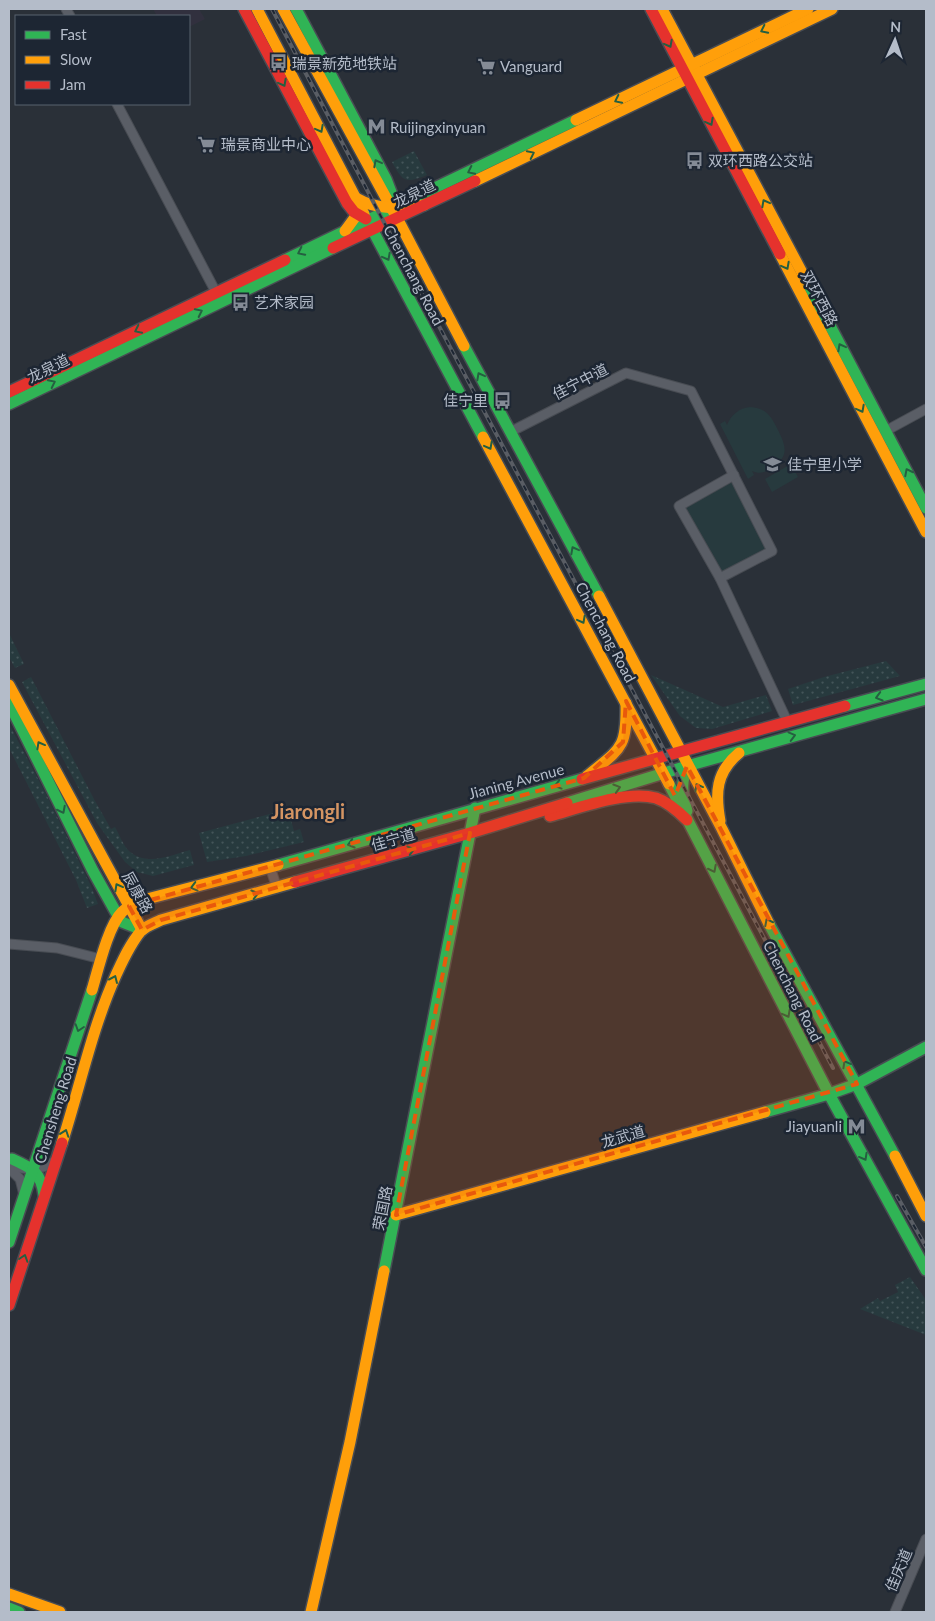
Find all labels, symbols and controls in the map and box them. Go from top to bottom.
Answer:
legend [15,15,190,105]
north arrow [870,15,920,65]
text: N [890,18,902,35]
one-way arrow [760,24,769,34]
text: Fast [60,25,87,43]
one-way arrow [663,38,673,47]
text: Slow [60,50,92,68]
bus stop icon: 瑞景新苑地铁站 [268,53,288,73]
place label: 瑞景新苑地铁站 [292,54,397,72]
supermarket icon: Vanguard [476,56,496,76]
place label: Vanguard [500,57,562,75]
text: Jam [60,75,86,93]
one-way arrow [277,77,287,86]
one-way arrow [614,94,623,105]
one-way arrow [704,116,714,125]
metro station icon: Ruijingxinyuan [366,117,386,137]
place label: Ruijingxinyuan [390,118,486,136]
one-way arrow [314,124,324,133]
supermarket icon: 瑞景商业中心 [197,134,217,154]
place label: 瑞景商业中心 [221,135,311,153]
one-way arrow [526,149,535,160]
bus stop icon: 双环西路公交站 [684,150,704,170]
place label: 双环西路公交站 [708,151,813,169]
one-way arrow [374,159,384,168]
one-way arrow [467,164,476,175]
street label: 龙泉道 [390,175,438,211]
one-way arrow [761,200,771,209]
street label: Chenchang Road [380,222,448,328]
one-way arrow [297,246,306,257]
one-way arrow [381,251,391,260]
one-way arrow [780,260,790,269]
street label: 双环西路 [798,267,842,329]
bus stop icon: 艺术家园 [230,292,250,312]
place label: 艺术家园 [254,293,314,311]
one-way arrow [194,308,203,319]
one-way arrow [134,324,143,334]
one-way arrow [837,343,847,352]
street label: 龙泉道 [24,350,72,386]
street label: 佳宁中道 [549,359,611,403]
one-way arrow [476,372,486,381]
one-way arrow [47,379,56,389]
bus stop icon: 佳宁里 [492,390,512,410]
place label: 佳宁里 [443,391,488,409]
one-way arrow [855,404,865,413]
one-way arrow [483,441,493,450]
school or university icon: 佳宁里小学 [763,454,783,474]
place label: 佳宁里小学 [787,455,862,473]
one-way arrow [904,468,914,477]
one-way arrow [570,546,580,555]
street label: Chenchang Road [572,579,640,685]
one-way arrow [576,615,586,624]
one-way arrow [876,692,884,702]
one-way arrow [787,732,796,742]
one-way arrow [37,741,47,750]
street label: Jianing Avenue [466,760,566,802]
one-way arrow [554,780,563,790]
one-way arrow [612,783,621,793]
one-way arrow [694,783,704,792]
district label: Jiarongli [271,799,345,823]
one-way arrow [56,804,66,813]
street label: 佳宁道 [369,824,417,854]
one-way arrow [347,838,356,848]
one-way arrow [407,845,416,856]
one-way arrow [707,864,717,873]
street label: 辰康路 [119,868,157,916]
one-way arrow [190,881,199,892]
one-way arrow [115,884,125,893]
one-way arrow [250,889,258,899]
one-way arrow [764,918,774,927]
street label: Chenchang Road [760,937,826,1045]
one-way arrow [108,975,119,984]
one-way arrow [781,1008,791,1017]
one-way arrow [74,1023,84,1032]
street label: Chensheng Road [30,1054,80,1166]
one-way arrow [842,1061,852,1070]
metro station icon: Jiayuanli [846,1116,866,1136]
place label: Jiayuanli [786,1117,842,1135]
street label: 龙武道 [599,1121,647,1151]
one-way arrow [59,1130,69,1138]
one-way arrow [857,1152,867,1161]
street label: 荣国路 [369,1184,395,1232]
one-way arrow [18,1255,28,1263]
street label: 佳庆道 [881,1546,915,1594]

